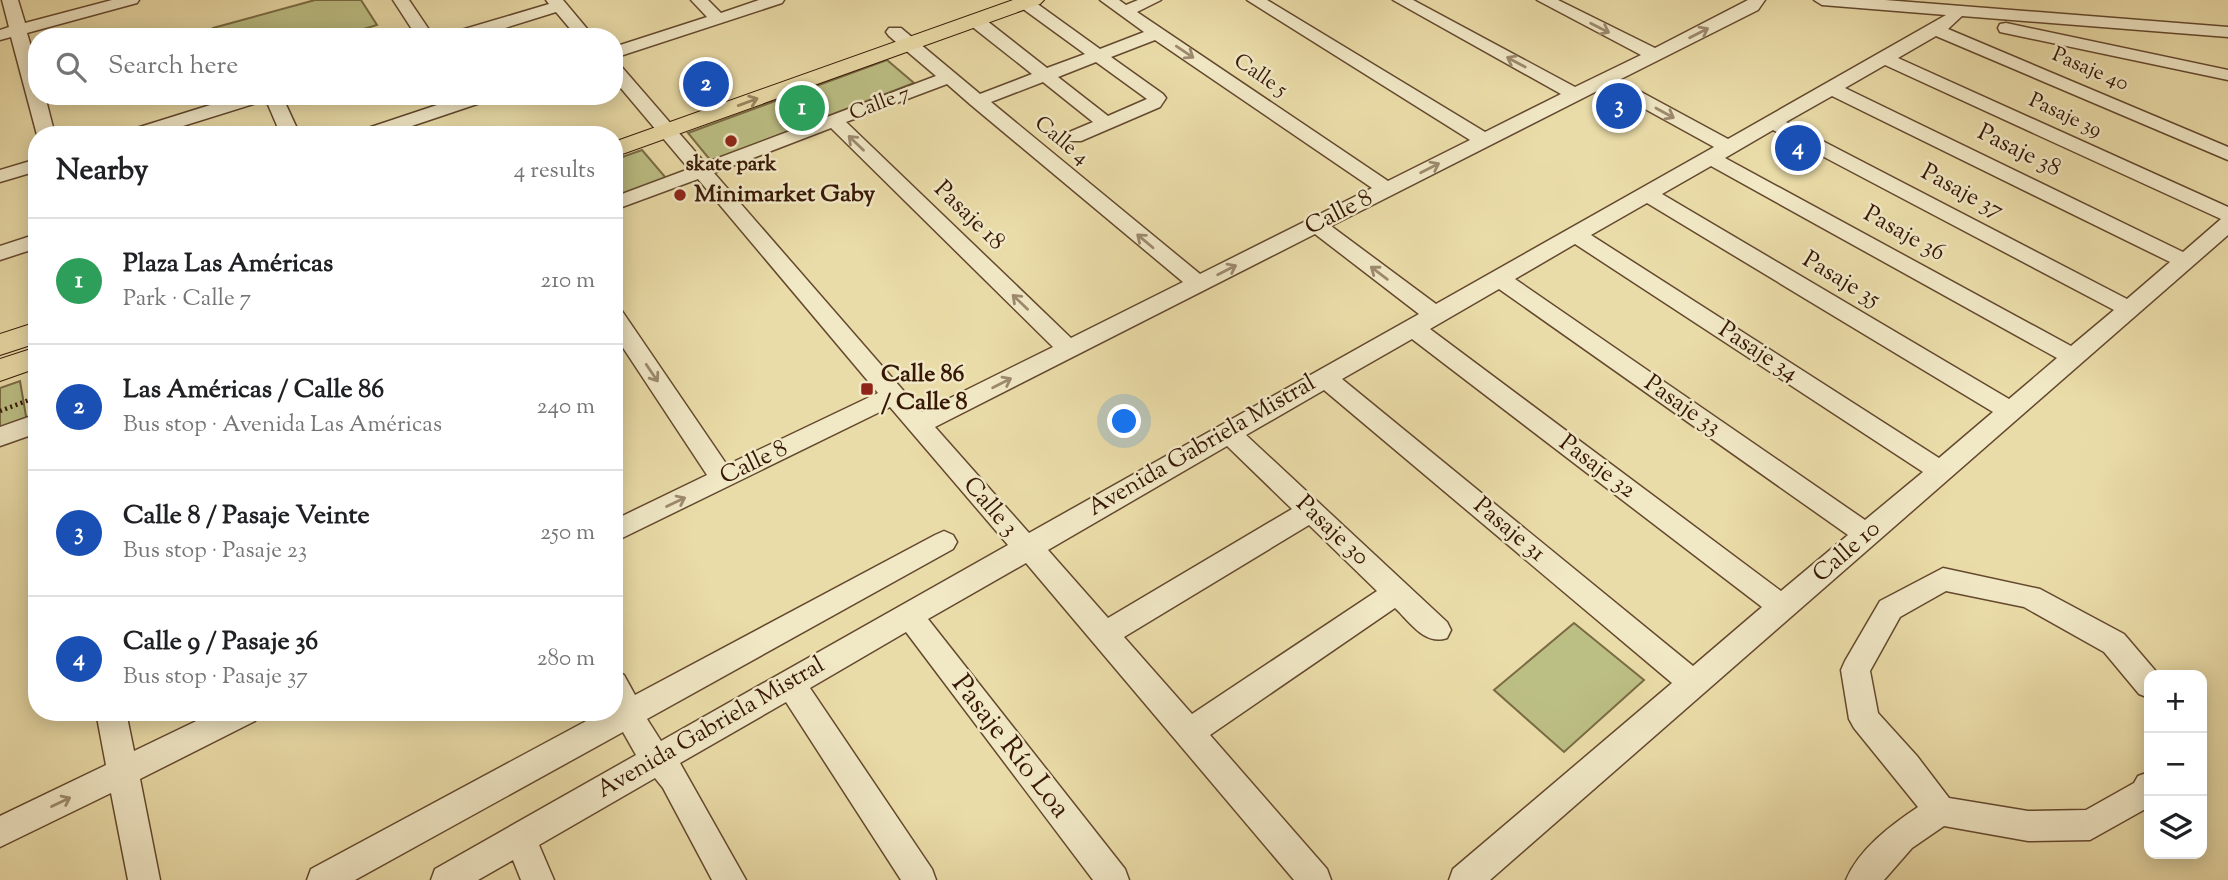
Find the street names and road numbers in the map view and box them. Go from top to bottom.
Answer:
street label: Pasaje 40 [2047,40,2133,100]
street label: Calle 5 [1227,47,1293,105]
street label: Calle 7 [845,79,915,129]
street label: Pasaje 39 [2024,86,2106,146]
street label: Calle 4 [1027,109,1095,173]
street label: Pasaje 38 [1971,116,2067,186]
street label: Pasaje 37 [1915,156,2009,228]
street label: Pasaje 18 [926,173,1012,259]
street label: Calle 8 [1299,182,1379,244]
street label: Pasaje 36 [1857,198,1951,270]
street label: Pasaje 35 [1796,243,1886,317]
street label: Pasaje 34 [1711,313,1805,391]
street label: Avenida Gabriela Mistral [1082,367,1323,525]
street label: Pasaje 33 [1637,367,1727,445]
street label: Pasaje 32 [1551,427,1643,507]
street label: Calle 8 [714,432,794,494]
street label: Calle 3 [954,470,1026,544]
street label: Pasaje 30 [1288,488,1376,574]
street label: Pasaje 31 [1465,490,1553,570]
street label: Calle 10 [1806,513,1888,591]
street label: Avenida Gabriela Mistral [591,649,832,807]
street label: Pasaje Río Loa [941,667,1079,828]

